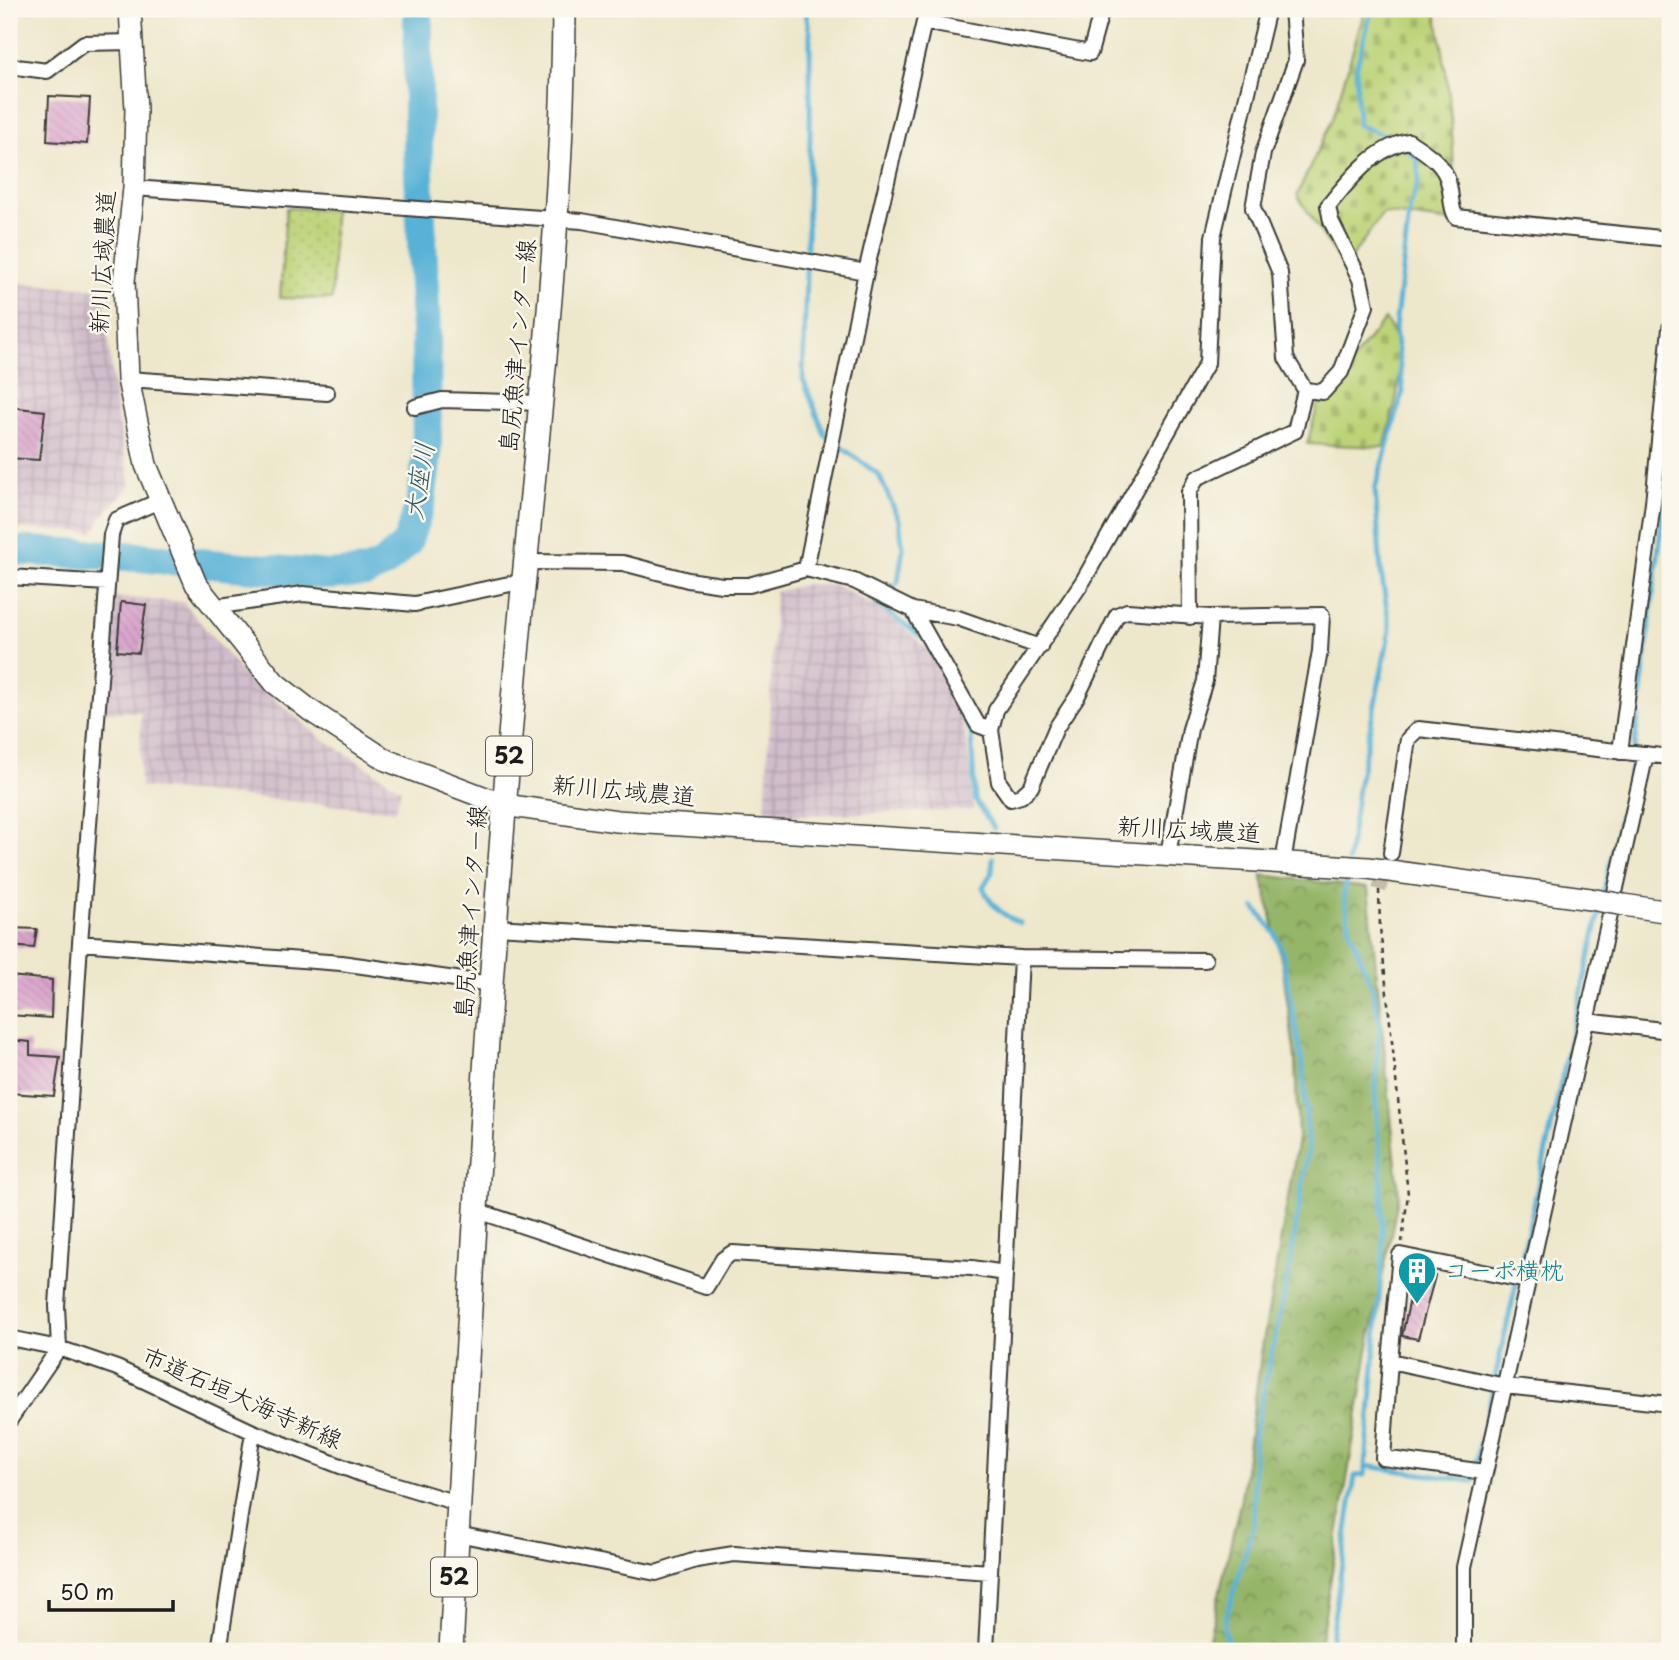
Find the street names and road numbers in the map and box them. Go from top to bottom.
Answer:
street label: 新川広域農道 [79,189,123,335]
street label: 島尻魚津インター線 [489,237,543,455]
road number: 52 [486,736,532,776]
street label: 新川広域農道 [551,765,697,813]
street label: 島尻魚津インター線 [444,803,494,1020]
street label: 新川広域農道 [1116,806,1262,850]
street label: 市道石垣大海寺新線 [137,1336,349,1457]
road number: 52 [431,1558,477,1596]

